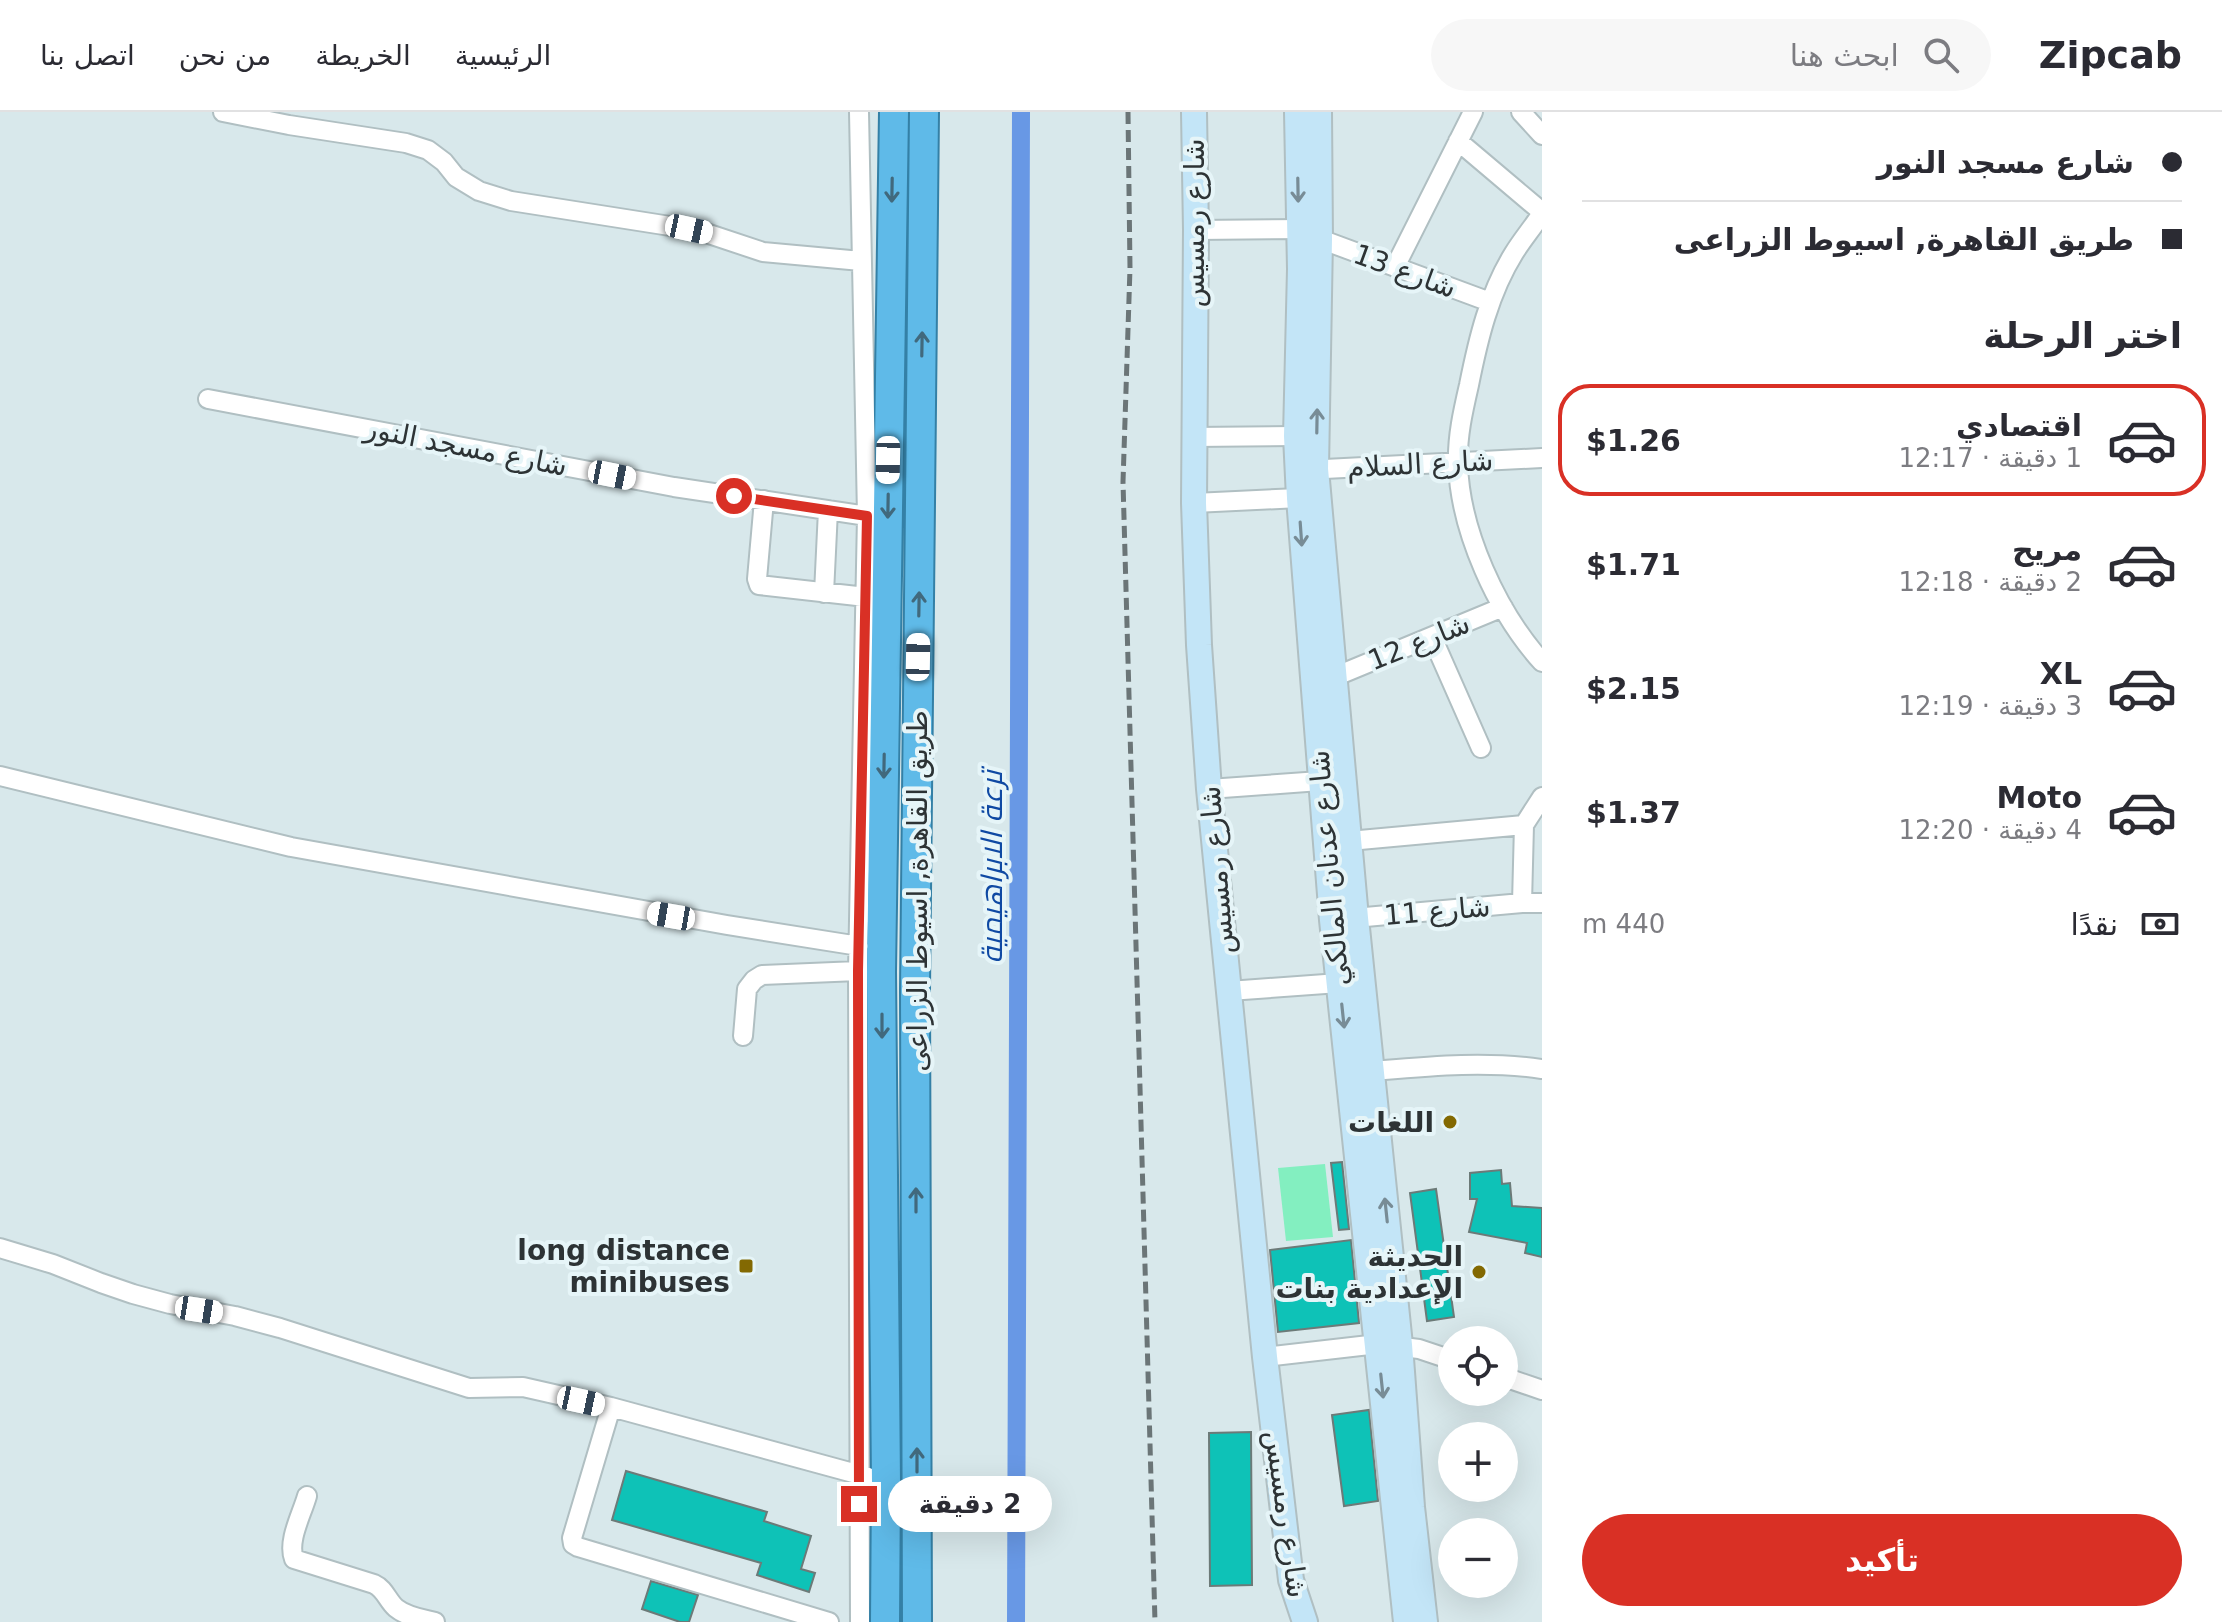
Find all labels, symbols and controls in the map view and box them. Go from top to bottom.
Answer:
search box [1431,19,1991,91]
icon: search [1919,33,1963,77]
text: Zipcab [2039,33,2182,77]
text: ابحث هنا [1790,38,1899,73]
text: اتصل بنا [40,39,135,72]
text: من نحن [179,39,271,72]
text: الخريطة [315,39,411,72]
text: الرئيسية [455,39,551,72]
street label: شارع رمسيس [1178,139,1211,307]
text: شارع مسجد النور [1877,145,2134,180]
one-way arrow [885,176,900,203]
one-way arrow [1291,176,1306,203]
car [663,212,715,246]
text: طريق القاهرة, اسيوط الزراعى [1674,222,2134,257]
street label: شارع 13 [1349,237,1461,305]
text: اختر الرحلة [1983,315,2182,356]
one-way arrow [914,331,930,358]
icon: car [2106,404,2178,476]
one-way arrow [1309,408,1325,435]
text: اقتصادي [1956,408,2082,443]
street label: شارع مسجد النور [360,411,570,483]
text: $1.26 [1586,423,1681,458]
car [876,436,900,484]
text: 1 دقيقة · 12:17 [1899,443,2082,473]
street label: شارع السلام [1346,444,1494,484]
car [586,459,638,491]
route start [716,478,752,514]
one-way arrow [880,492,896,519]
one-way arrow [1294,520,1309,547]
icon: car [2106,528,2178,600]
text: مريح [2012,532,2082,567]
text: $1.71 [1586,547,1681,582]
text: 2 دقيقة · 12:18 [1899,567,2082,597]
one-way arrow [911,591,927,618]
street label: شارع 12 [1363,607,1475,677]
car [906,633,930,681]
icon: car [2106,652,2178,724]
text: XL [2040,656,2082,691]
text: $2.15 [1586,671,1681,706]
text: 3 دقيقة · 12:19 [1899,691,2082,721]
street label: طريق القاهرة, اسيوط الزراعى [901,710,934,1072]
street label: شارع عدنان المالكي [1302,749,1356,987]
one-way arrow [876,752,892,779]
water label: ترعة الابراهيمية [974,765,1009,964]
icon: car [2106,776,2178,848]
text: Moto [1997,780,2082,815]
street label: شارع رمسيس [1193,785,1241,955]
text: $1.37 [1586,795,1681,830]
text: 4 دقيقة · 12:20 [1899,815,2082,845]
street label: شارع 11 [1382,890,1492,932]
car [645,900,697,932]
icon: cash [2138,902,2182,946]
text: نقدًا [2070,907,2118,942]
text: 440 m [1582,909,1665,939]
one-way arrow [1335,1002,1350,1029]
one-way arrow [874,1012,890,1039]
place label: اللغات [1348,1106,1434,1139]
marker: اللغات [1441,1113,1459,1131]
one-way arrow [908,1187,924,1214]
one-way arrow [1379,1197,1394,1224]
place label: long distance minibuses [517,1234,730,1299]
place label: الحديثة الإعدادية بنات [1275,1240,1463,1305]
marker: long distance minibuses [737,1257,755,1275]
marker: الحديثة الإعدادية بنات [1470,1263,1488,1281]
car [173,1294,225,1326]
map controls [1438,1326,1518,1598]
button: locate [1438,1326,1518,1406]
one-way arrow [1375,1372,1390,1399]
car [555,1384,607,1418]
button: + [1438,1422,1518,1502]
street label: شارع رمسيس [1258,1428,1314,1600]
one-way arrow [909,1447,925,1474]
callout: 2 دقيقة [887,1476,1051,1532]
route end [841,1486,877,1522]
text: 2 دقيقة [919,1489,1021,1519]
button: تأكيد [1582,1514,2182,1606]
button: − [1438,1518,1518,1598]

